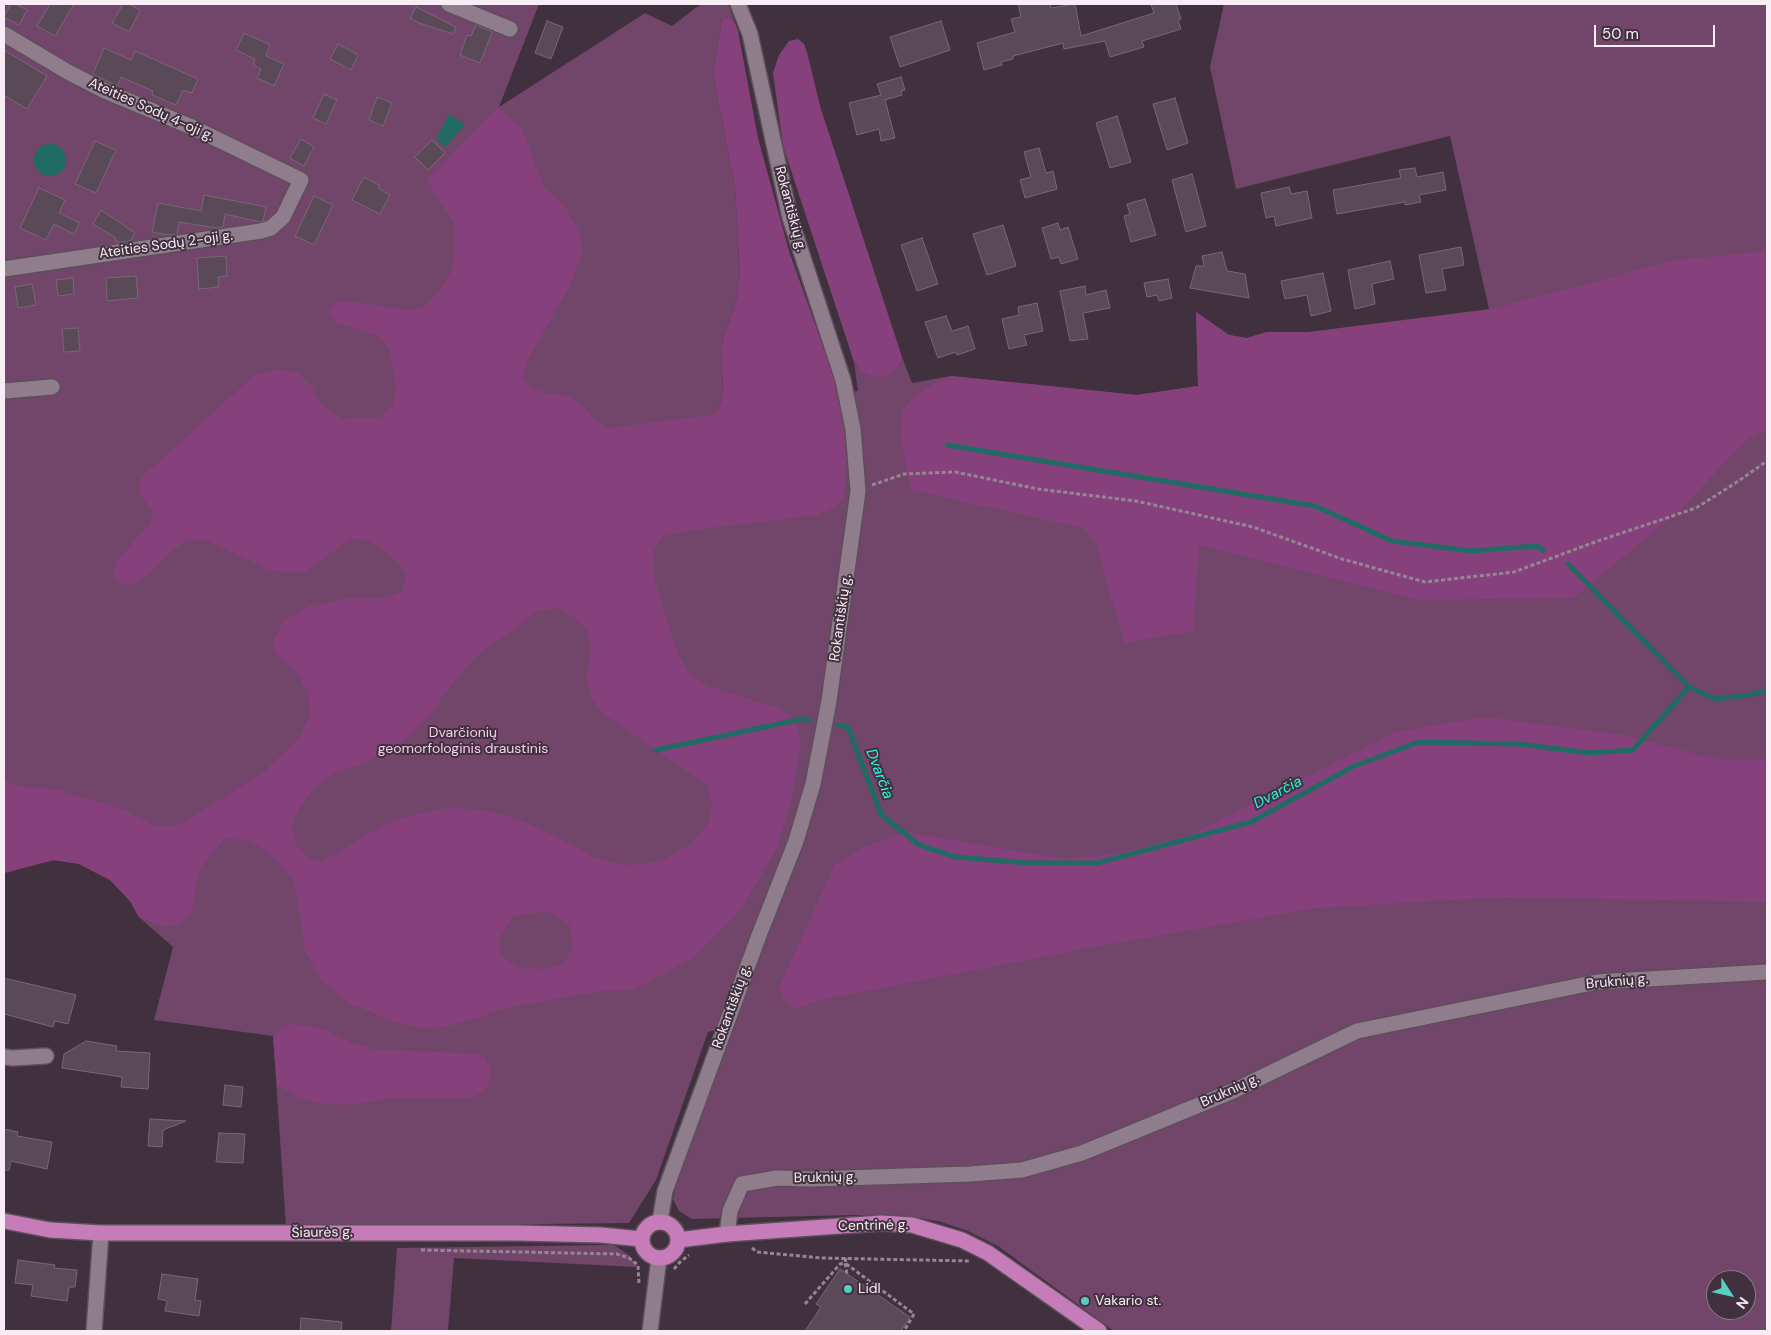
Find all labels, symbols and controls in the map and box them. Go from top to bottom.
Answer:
scale bar [1596,15,1717,47]
text: 50 m [1602,24,1639,44]
street label: Ateities Sodų 4-oji g. [86,75,216,145]
street label: Rokantiškių g. [771,165,809,253]
street label: Ateities Sodų 2-oji g. [98,227,234,263]
street label: Rokantiškių g. [827,574,855,662]
park label: Dvarčionių geomorfologinis draustinis [378,725,548,758]
water label: Dvarčia [861,746,897,802]
water label: Dvarčia [1251,773,1305,813]
street label: Rokantiškių g. [709,963,755,1051]
street label: Bruknių g. [1585,971,1649,993]
street label: Bruknių g. [1198,1071,1262,1111]
street label: Bruknių g. [794,1169,856,1187]
street label: Centrinė g. [838,1217,908,1235]
street label: Šiaurės g. [291,1224,353,1242]
north arrow [1706,1270,1756,1320]
place label: Lidl [858,1281,881,1297]
marker: Lidl [842,1283,854,1295]
place label: Vakario st. [1095,1293,1161,1309]
text: N [1732,1294,1753,1312]
marker: Vakario st. [1079,1295,1091,1307]

